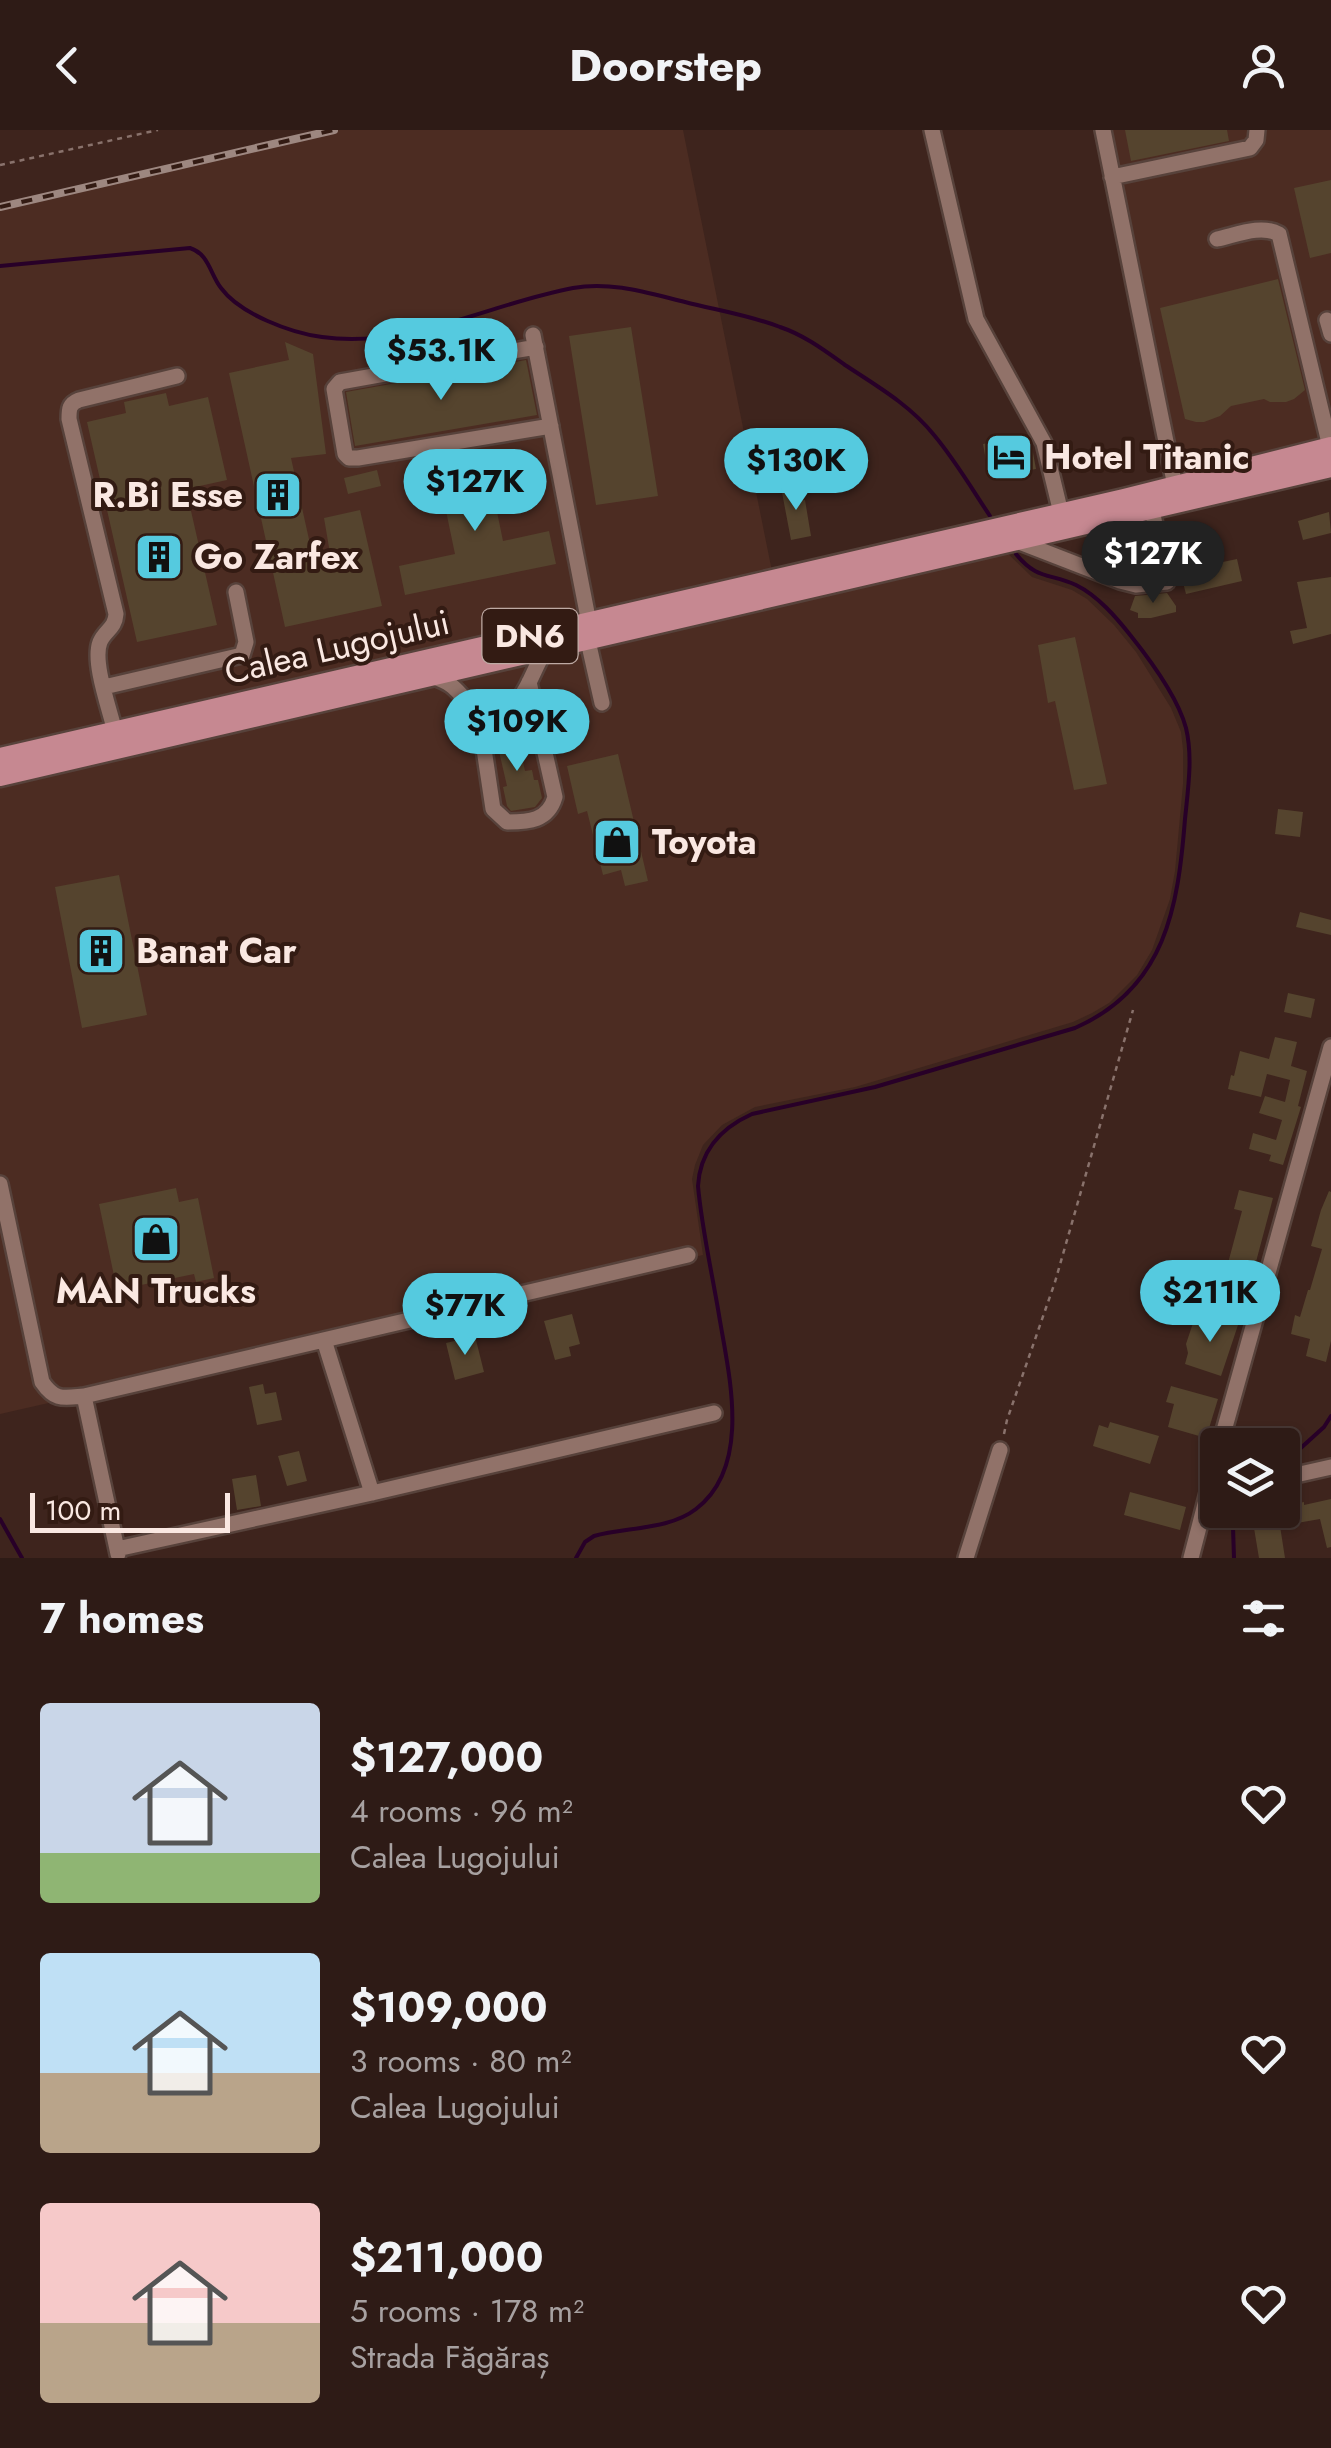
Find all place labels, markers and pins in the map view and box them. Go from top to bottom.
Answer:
pin: $53.1K [360,318,522,403]
pin: $130K [726,428,866,513]
hotel icon: Hotel Titanic [983,431,1035,483]
place label: Hotel Titanic [1044,432,1250,482]
pin: $127K [405,449,545,534]
building icon: R.Bi Esse [252,469,304,521]
place label: R.Bi Esse [93,470,243,520]
pin: $127K [1083,521,1223,606]
building icon: Go Zarfex [133,531,185,583]
place label: Go Zarfex [194,532,359,582]
pin: $109K [447,689,587,774]
shop icon: Toyota [591,816,643,868]
place label: Toyota [652,817,757,867]
building icon: Banat Car [75,925,127,977]
place label: Banat Car [136,926,297,976]
shop icon: MAN Trucks [130,1213,182,1265]
pin: $211K [1140,1260,1280,1345]
place label: MAN Trucks [56,1266,256,1316]
pin: $77K [406,1273,524,1358]

